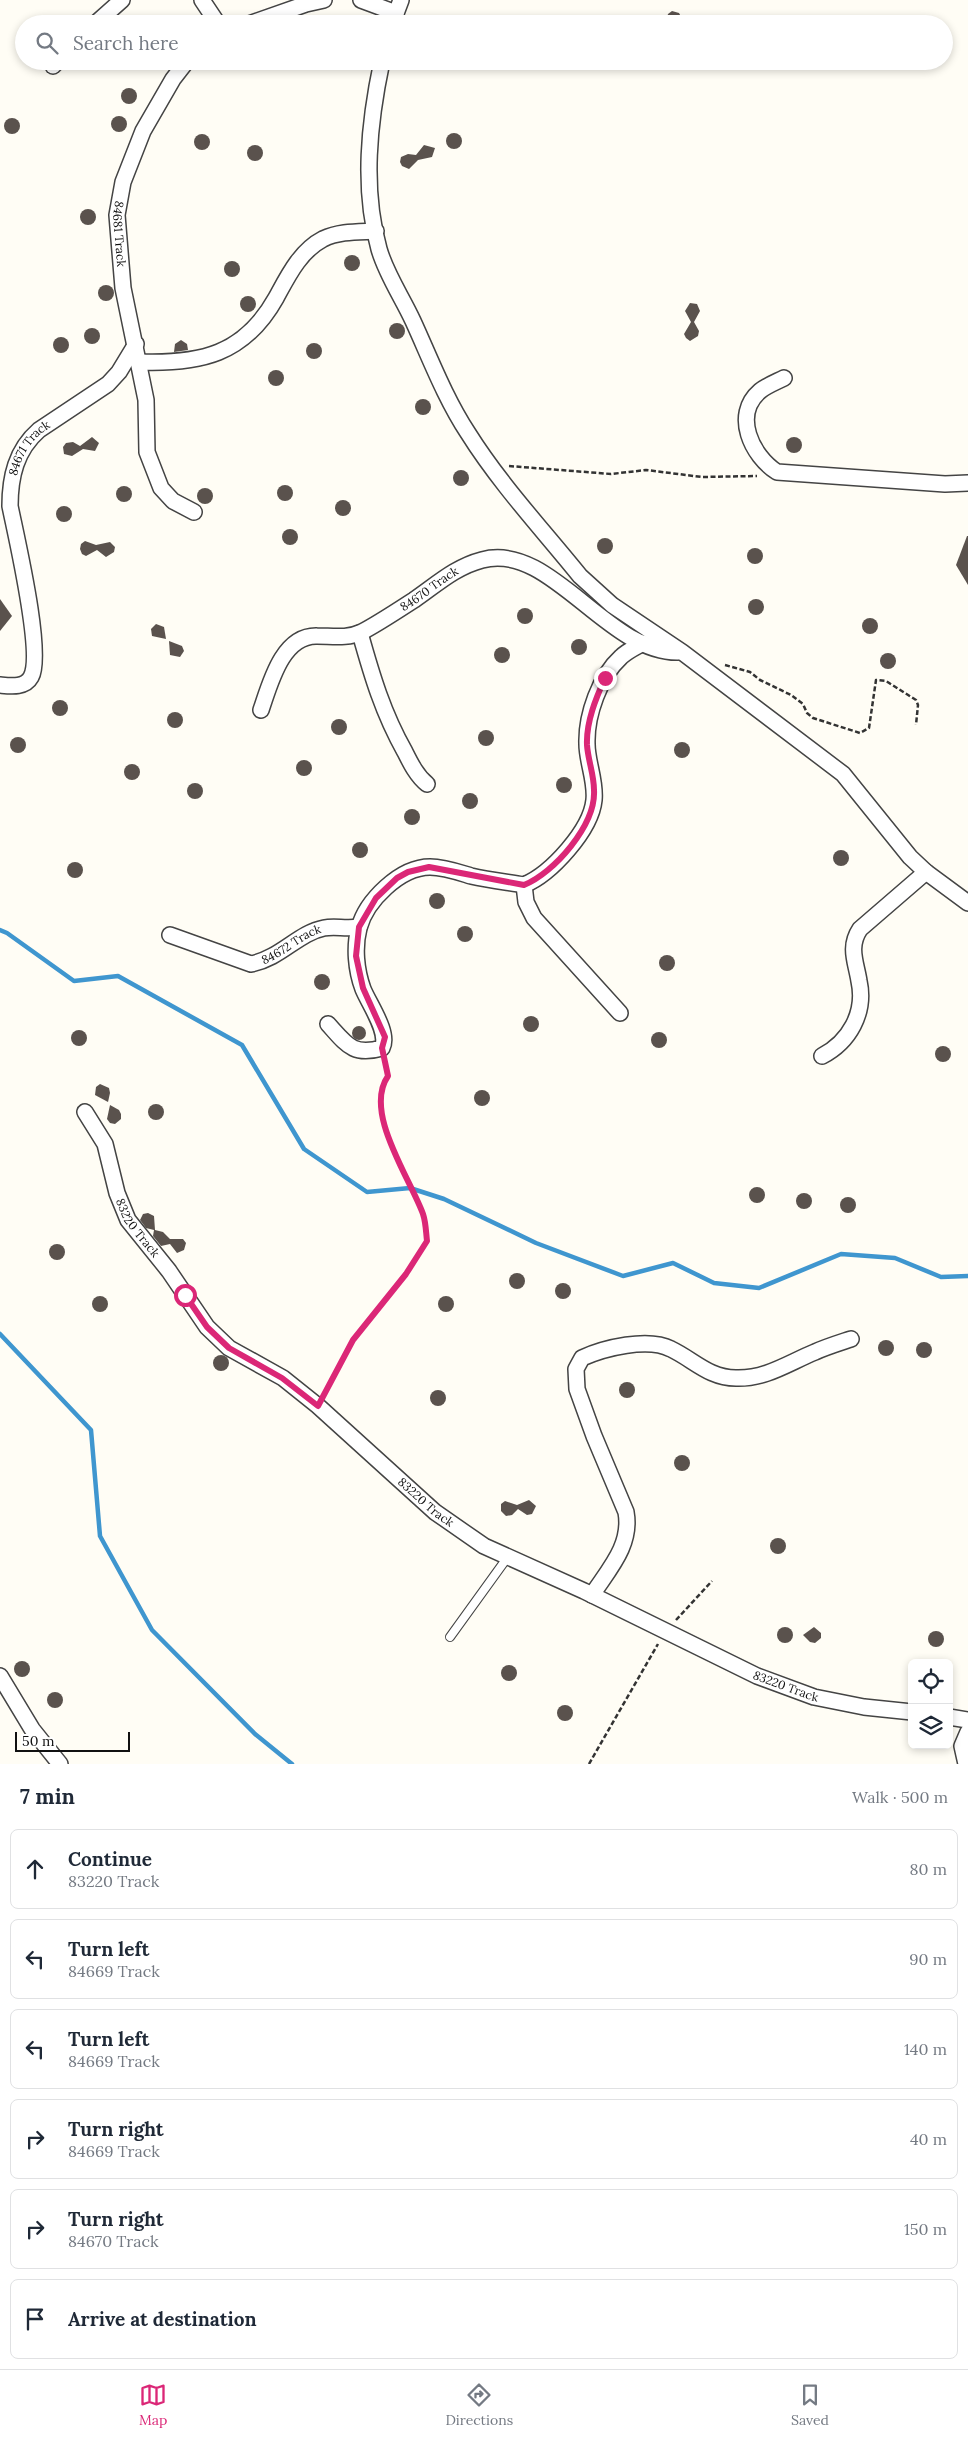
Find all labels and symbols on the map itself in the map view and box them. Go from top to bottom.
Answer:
street label: 84681 Track [110,200,129,268]
street label: 84671 Track [5,417,53,477]
street label: 84670 Track [397,563,461,614]
route end [594,667,617,690]
street label: 84672 Track [259,921,323,967]
street label: 83220 Track [113,1196,163,1261]
route start [174,1284,197,1307]
street label: 83220 Track [395,1474,457,1530]
street label: 83220 Track [751,1667,820,1705]
scale bar [15,1729,130,1752]

